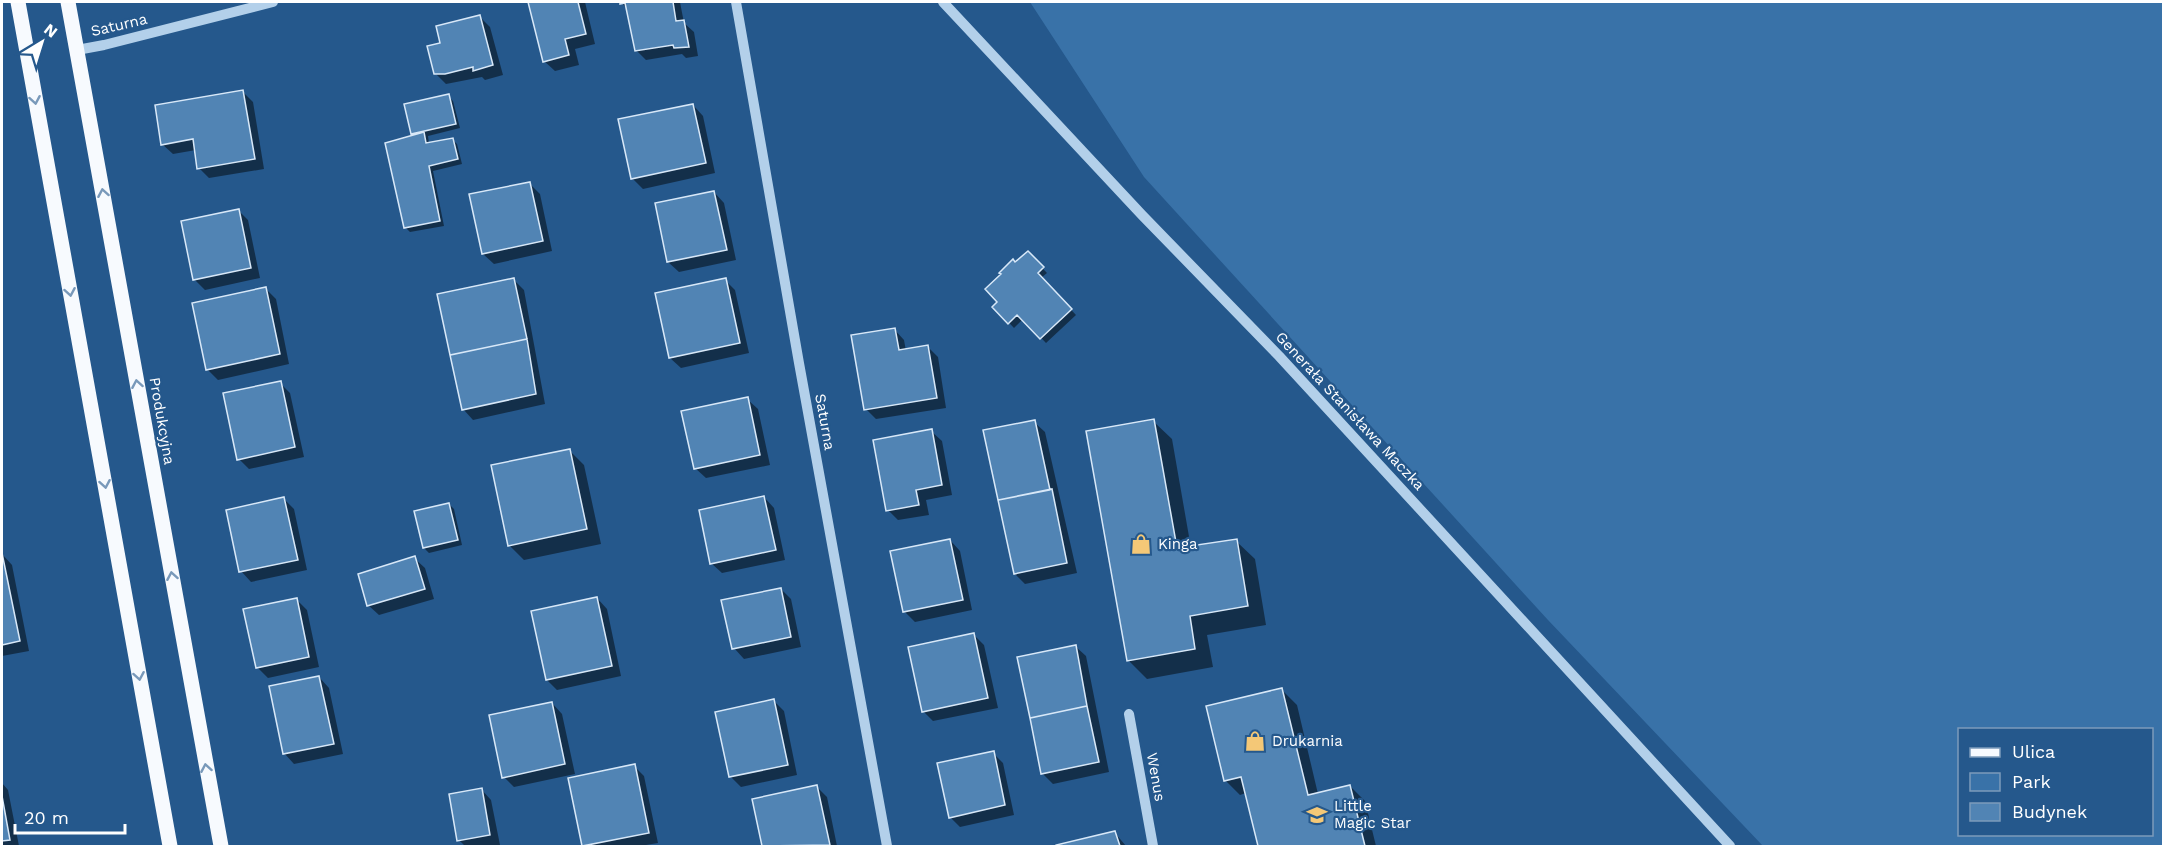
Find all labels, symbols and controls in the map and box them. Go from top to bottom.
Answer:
street label: Saturna [89,10,149,40]
north arrow [12,12,72,72]
text: N [40,19,61,42]
one-way arrow [29,96,41,105]
one-way arrow [97,188,110,198]
one-way arrow [63,287,76,297]
street label: Generała Stanisława Maczka [1272,328,1429,494]
street label: Produkcyjna [145,376,179,467]
one-way arrow [131,380,144,390]
street label: Saturna [811,392,839,452]
one-way arrow [98,479,111,489]
shop icon: Kinga [1129,532,1153,556]
place label: Kinga [1158,535,1198,553]
one-way arrow [166,572,179,582]
one-way arrow [133,671,145,681]
legend [1958,728,2153,836]
shop icon: Drukarnia [1243,729,1267,753]
place label: Drukarnia [1272,732,1343,750]
text: Ulica [2012,741,2055,762]
street label: Wenus [1143,751,1169,803]
one-way arrow [201,764,213,773]
text: Park [2012,771,2051,792]
scale bar [15,797,124,835]
place label: Little Magic Star [1334,797,1411,832]
text: Budynek [2012,801,2087,822]
school or university icon: Little Magic Star [1305,803,1329,827]
text: 20 m [24,807,69,828]

